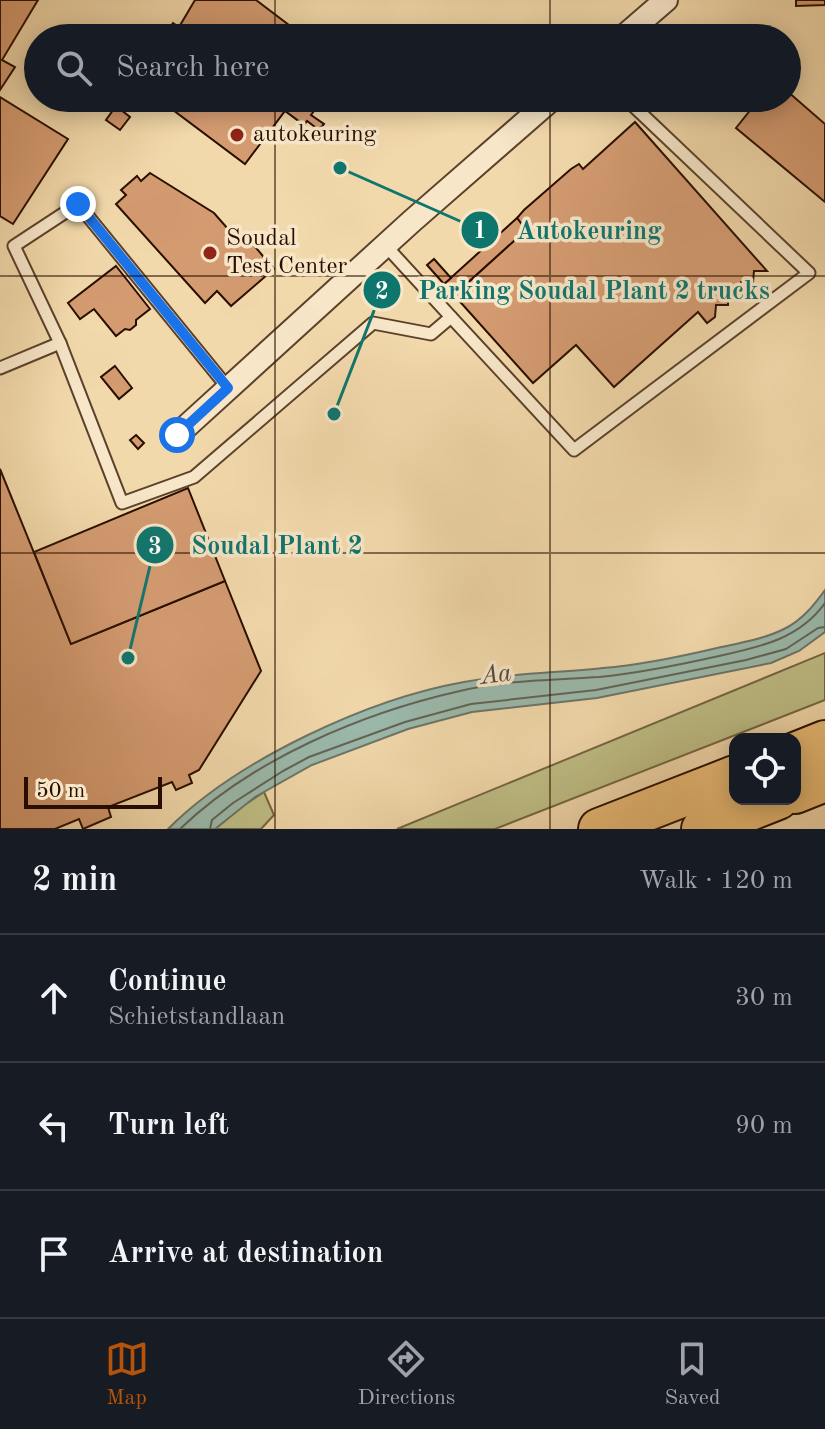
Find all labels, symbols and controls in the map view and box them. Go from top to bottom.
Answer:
search box [24,24,801,112]
icon: search [52,46,96,90]
text: Search here [116,53,270,83]
place label: autokeuring [253,123,377,147]
marker: autokeuring [228,126,246,144]
route end [60,186,96,222]
callout: Autokeuring [460,205,678,255]
text: Autokeuring [516,219,662,245]
text: 1 [473,220,487,244]
place label: Soudal Test Center [226,227,348,279]
marker: Soudal Test Center [201,244,219,262]
callout: Parking Soudal Plant 2 trucks [362,265,786,315]
text: Parking Soudal Plant 2 trucks [418,279,770,305]
text: 2 [375,281,389,305]
route start [159,417,195,453]
callout: Soudal Plant 2 [135,520,379,570]
text: Soudal Plant 2 [191,534,363,560]
text: 3 [148,536,162,560]
water label: Aa [477,660,513,690]
map controls [729,733,801,805]
button: locate [729,733,801,805]
scale bar [24,773,162,809]
text: 50 m [36,780,85,802]
text: 2 min [32,864,117,898]
text: Walk · 120 m [639,868,793,894]
text: Continue [108,967,227,997]
icon: ahead [32,976,76,1020]
text: 30 m [735,985,793,1011]
text: Schietstandlaan [108,1004,285,1030]
icon: left [32,1104,76,1148]
text: Turn left [108,1111,229,1141]
text: 90 m [735,1113,793,1139]
icon: arrive [32,1232,76,1276]
text: Arrive at destination [108,1239,383,1269]
tab: Map [105,1337,149,1412]
tab: Directions [358,1337,455,1412]
tab: Saved [664,1337,720,1412]

